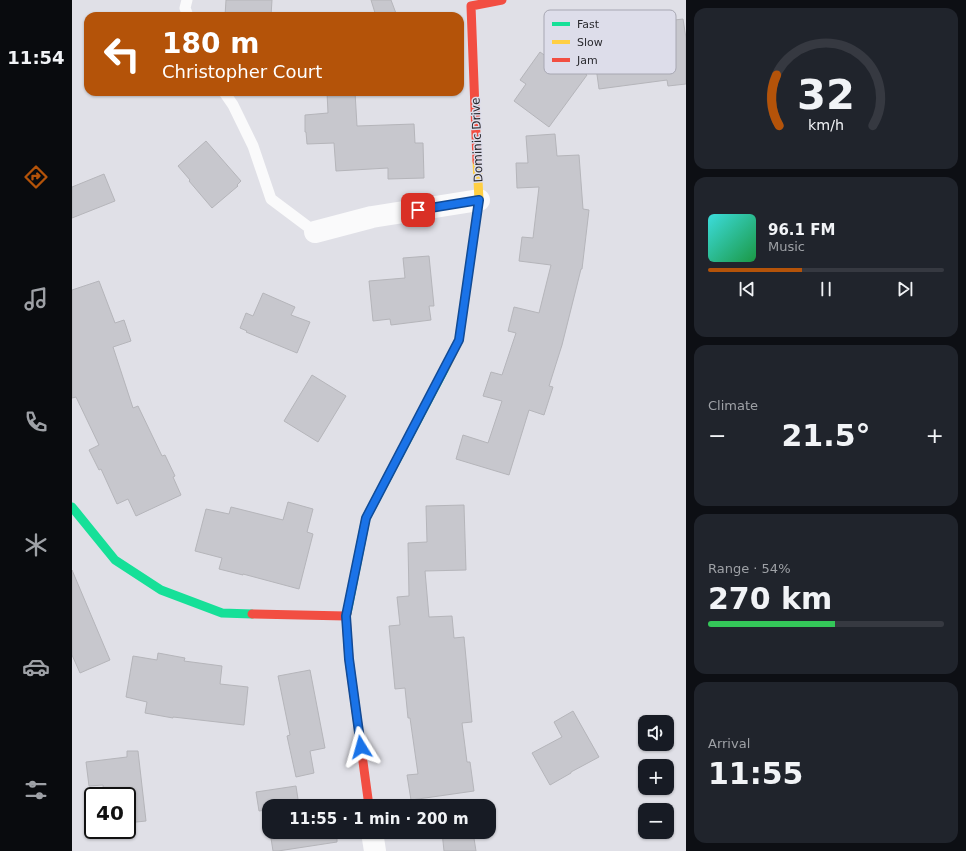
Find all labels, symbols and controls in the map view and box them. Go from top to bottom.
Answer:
legend [544,10,676,74]
text: Fast [577,18,600,31]
text: 180 m [162,27,259,60]
icon: left [96,28,148,80]
text: Slow [577,36,603,49]
text: 11:54 [7,47,65,68]
text: Jam [576,54,598,67]
text: Christopher Court [162,61,322,82]
text: 32 [797,70,855,119]
street label: Dominic Drive [469,97,485,183]
text: km/h [808,117,844,133]
icon: directions [22,163,50,191]
pin [401,193,435,227]
icon: arrive [407,199,429,221]
text: 96.1 FM [768,221,835,239]
text: Music [768,239,805,254]
icon: previous [736,278,758,300]
icon: pause [815,278,837,300]
icon: next [894,278,916,300]
icon: music [22,285,50,313]
text: Climate [708,398,758,413]
icon: phone [22,408,50,436]
text: 21.5° [781,418,871,453]
text: − [708,423,726,448]
text: + [926,423,944,448]
icon: climate [22,531,50,559]
text: Range · 54% [708,561,791,576]
text: 270 km [708,581,832,616]
icon: car [22,653,50,681]
map controls [638,715,674,839]
button: sound [638,715,674,751]
position arrow [340,726,382,768]
text: Arrival [708,736,750,751]
text: 11:55 [708,756,804,791]
button: + [638,759,674,795]
icon: filters [22,776,50,804]
speed limit sign: 40 [84,787,136,839]
button: − [638,803,674,839]
text: 11:55 · 1 min · 200 m [289,810,469,828]

